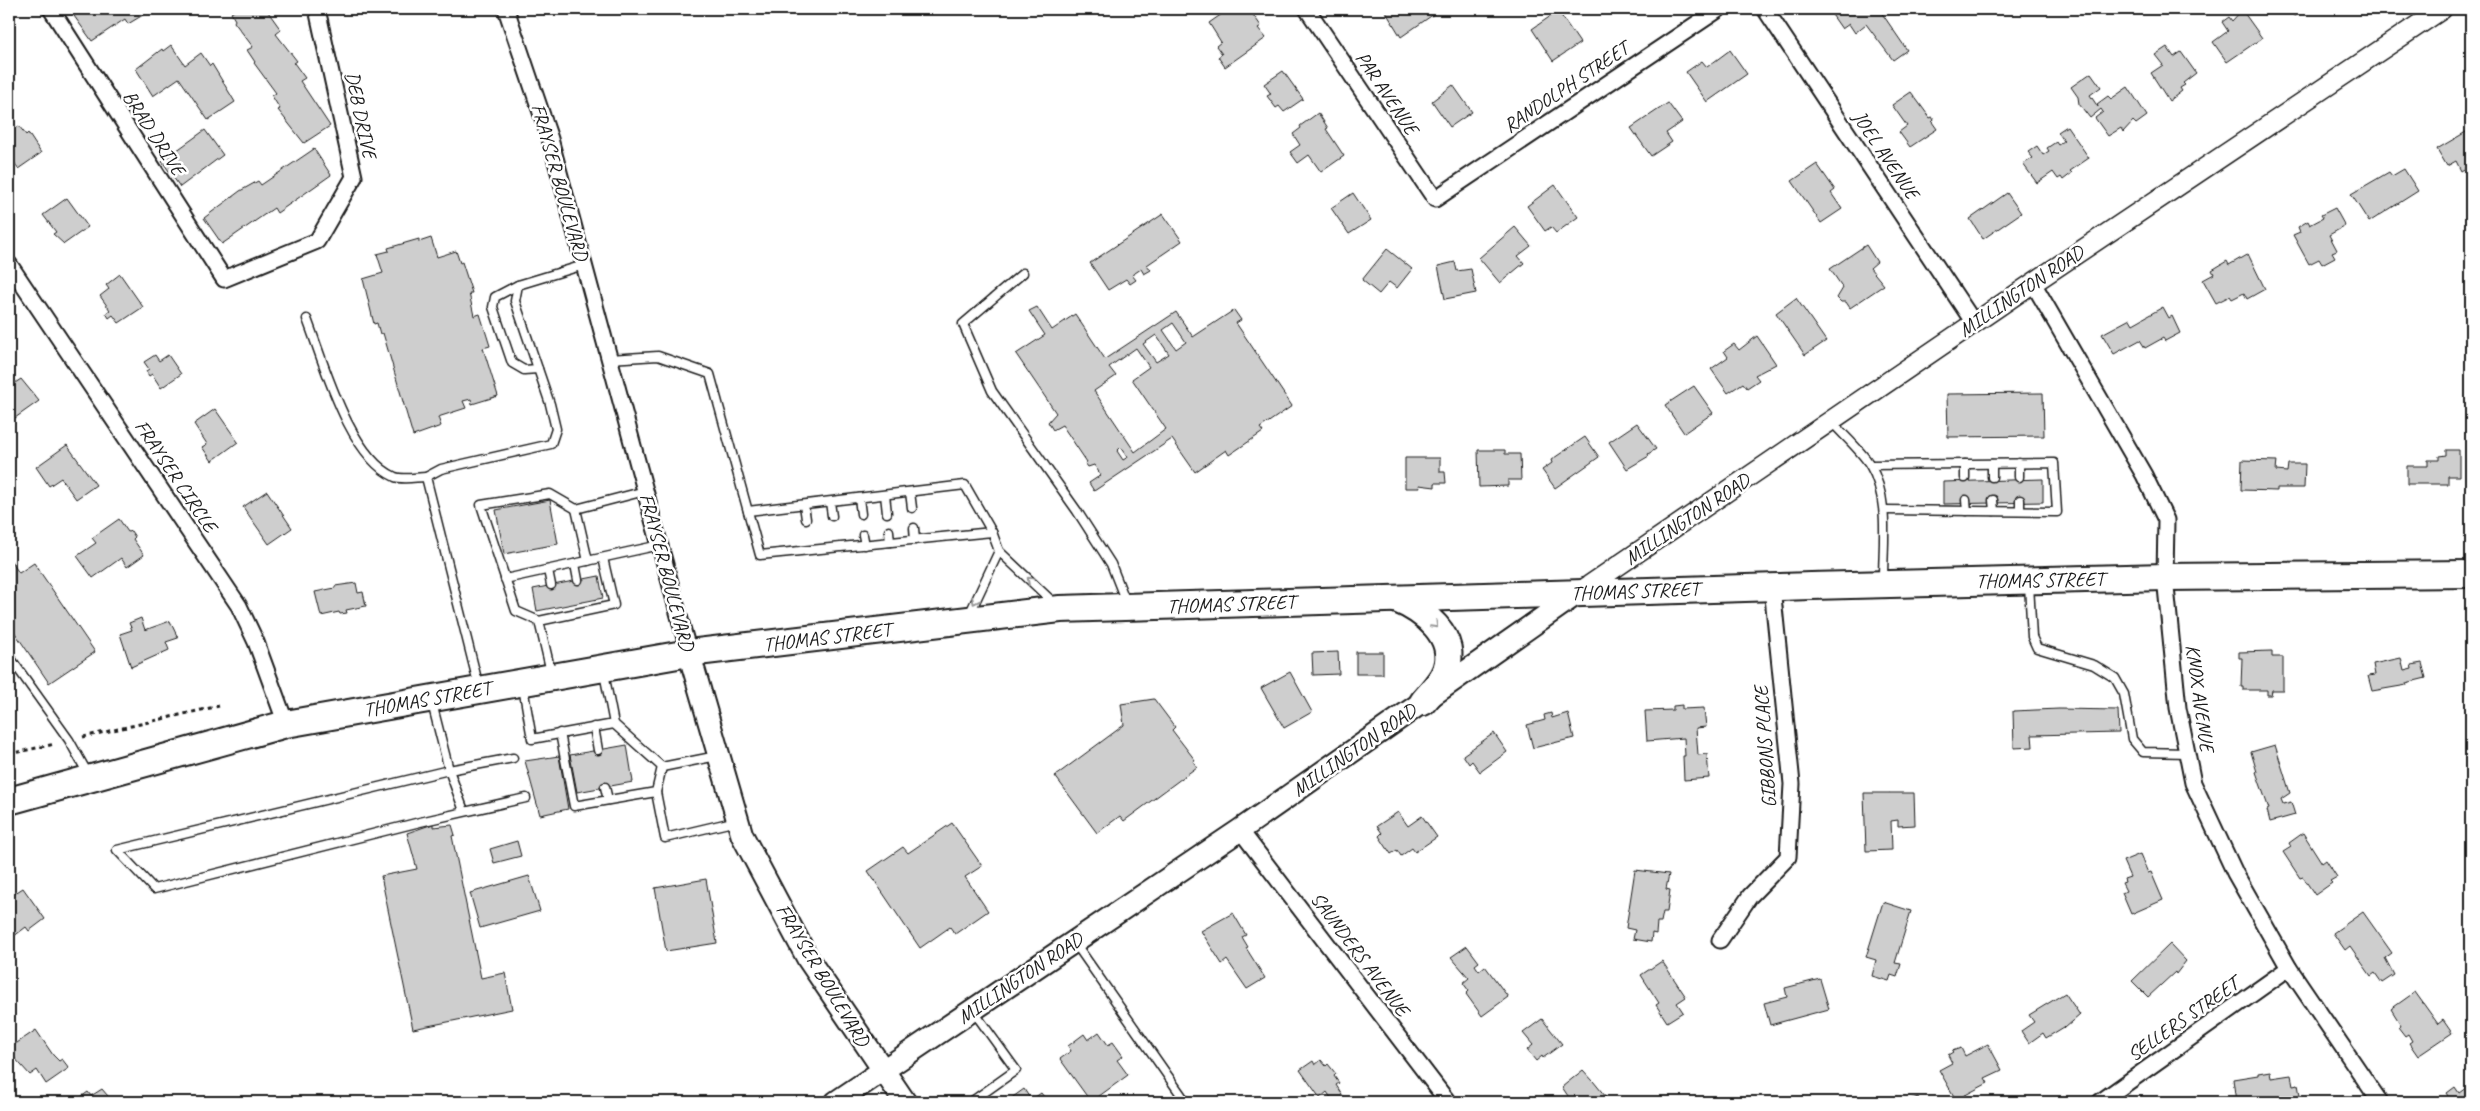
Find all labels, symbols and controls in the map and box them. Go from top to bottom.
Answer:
street label: RANDOLPH STREET [1499,34,1637,138]
street label: PAR AVENUE [1350,47,1426,142]
street label: DEB DRIVE [340,69,383,164]
street label: BRAD DRIVE [117,86,192,183]
street label: FRAYSER BOULEVARD [526,101,595,265]
street label: JOEL AVENUE [1847,105,1926,207]
street label: MILLINGTON ROAD [1954,239,2090,342]
street label: FRAYSER CIRCLE [129,415,224,539]
street label: MILLINGTON ROAD [1620,467,1756,570]
street label: FRAYSER BOULEVARD [634,491,700,655]
street label: THOMAS STREET [1976,566,2109,594]
street label: THOMAS STREET [1571,576,1704,606]
one-way arrow [1026,577,1035,586]
street label: THOMAS STREET [1167,589,1300,619]
one-way arrow [971,596,981,605]
street label: THOMAS STREET [762,616,897,657]
one-way arrow [1429,620,1438,629]
street label: KNOX AVENUE [2180,643,2220,756]
street label: THOMAS STREET [362,675,497,722]
street label: GIBBONS PLACE [1748,683,1782,809]
street label: MILLINGTON ROAD [1287,697,1423,802]
street label: SAUNDERS AVENUE [1305,887,1416,1023]
street label: FRAYSER BOULEVARD [771,899,876,1052]
street label: MILLINGTON ROAD [953,926,1089,1029]
street label: SELLERS STREET [2123,969,2247,1067]

